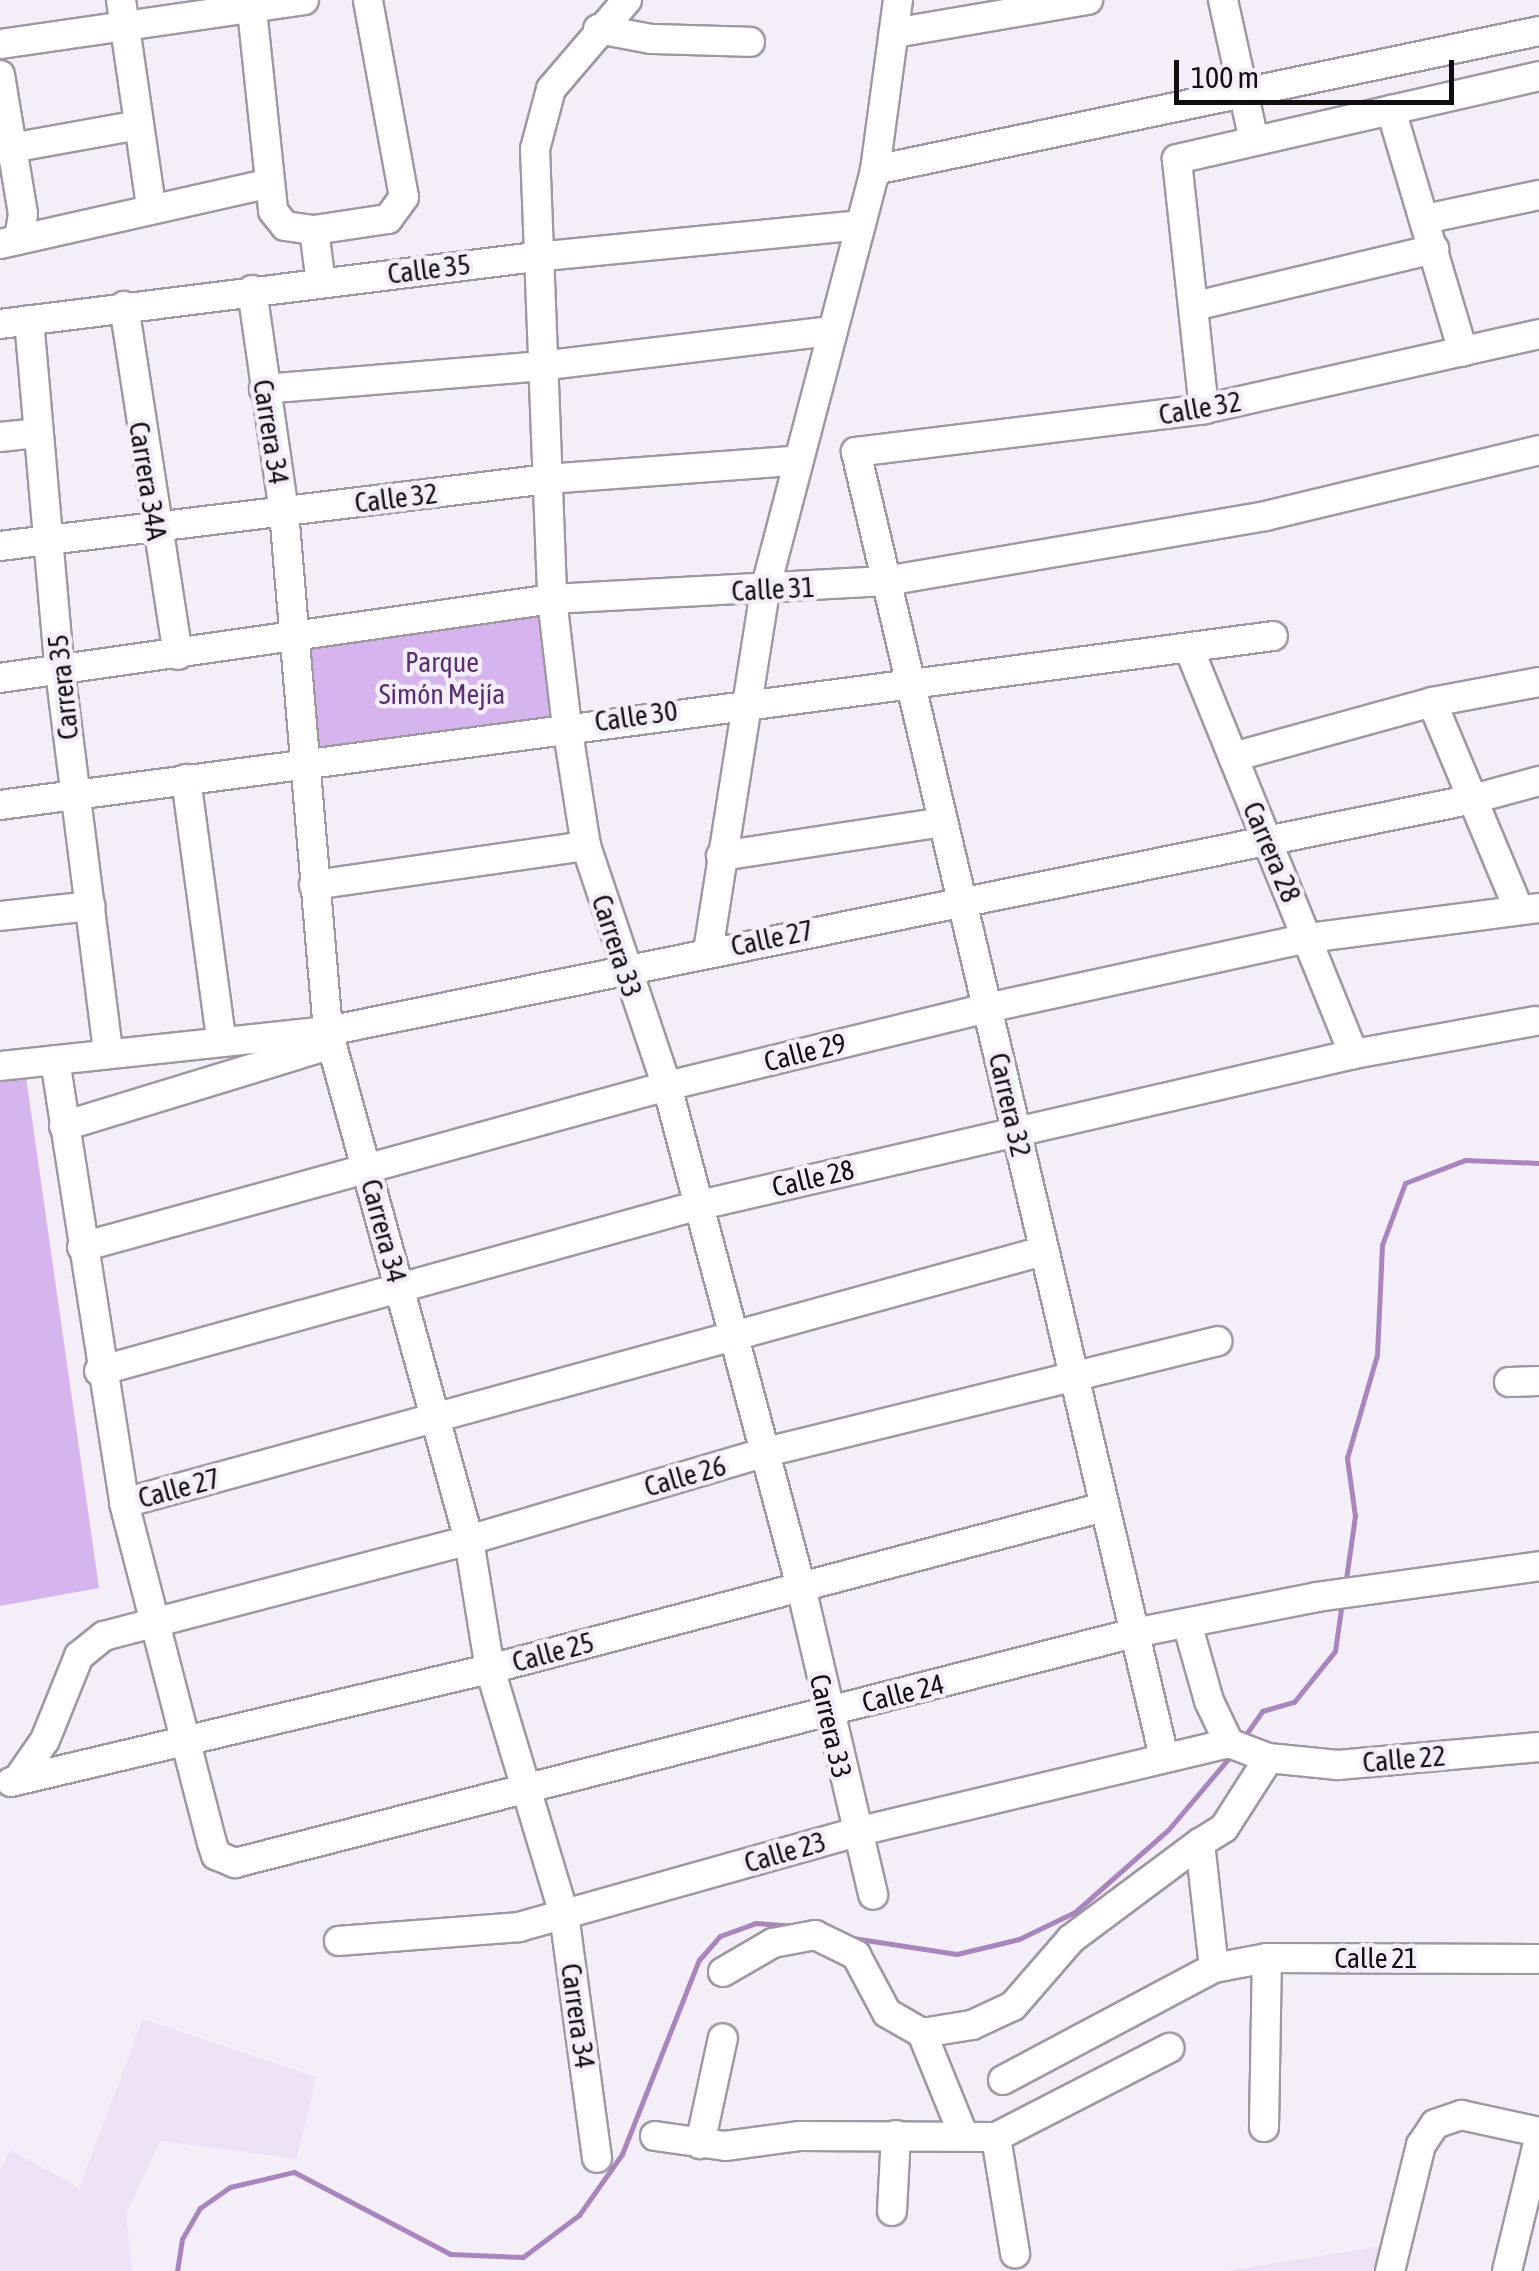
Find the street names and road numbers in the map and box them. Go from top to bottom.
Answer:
street label: Calle 35 [386,247,472,291]
street label: Carrera 34 [246,377,296,487]
street label: Calle 32 [1156,384,1244,432]
street label: Carrera 34A [122,419,174,543]
street label: Calle 32 [353,476,439,520]
street label: Calle 31 [731,570,815,608]
street label: Carrera 35 [41,633,85,741]
street label: Calle 30 [593,694,679,738]
street label: Carrera 28 [1236,797,1308,907]
street label: Carrera 33 [585,891,649,1001]
street label: Calle 27 [728,913,816,963]
street label: Calle 29 [761,1026,849,1078]
street label: Carrera 32 [982,1050,1038,1160]
street label: Calle 28 [769,1152,857,1204]
street label: Carrera 34 [354,1176,414,1286]
street label: Calle 26 [640,1448,730,1504]
street label: Calle 27 [135,1461,223,1515]
street label: Calle 25 [509,1625,597,1679]
street label: Calle 24 [859,1667,947,1719]
street label: Carrera 33 [803,1671,859,1781]
street label: Calle 22 [1361,1739,1447,1779]
street label: Calle 23 [740,1824,830,1880]
street label: Calle 21 [1334,1941,1418,1975]
street label: Carrera 34 [554,1961,602,2071]

